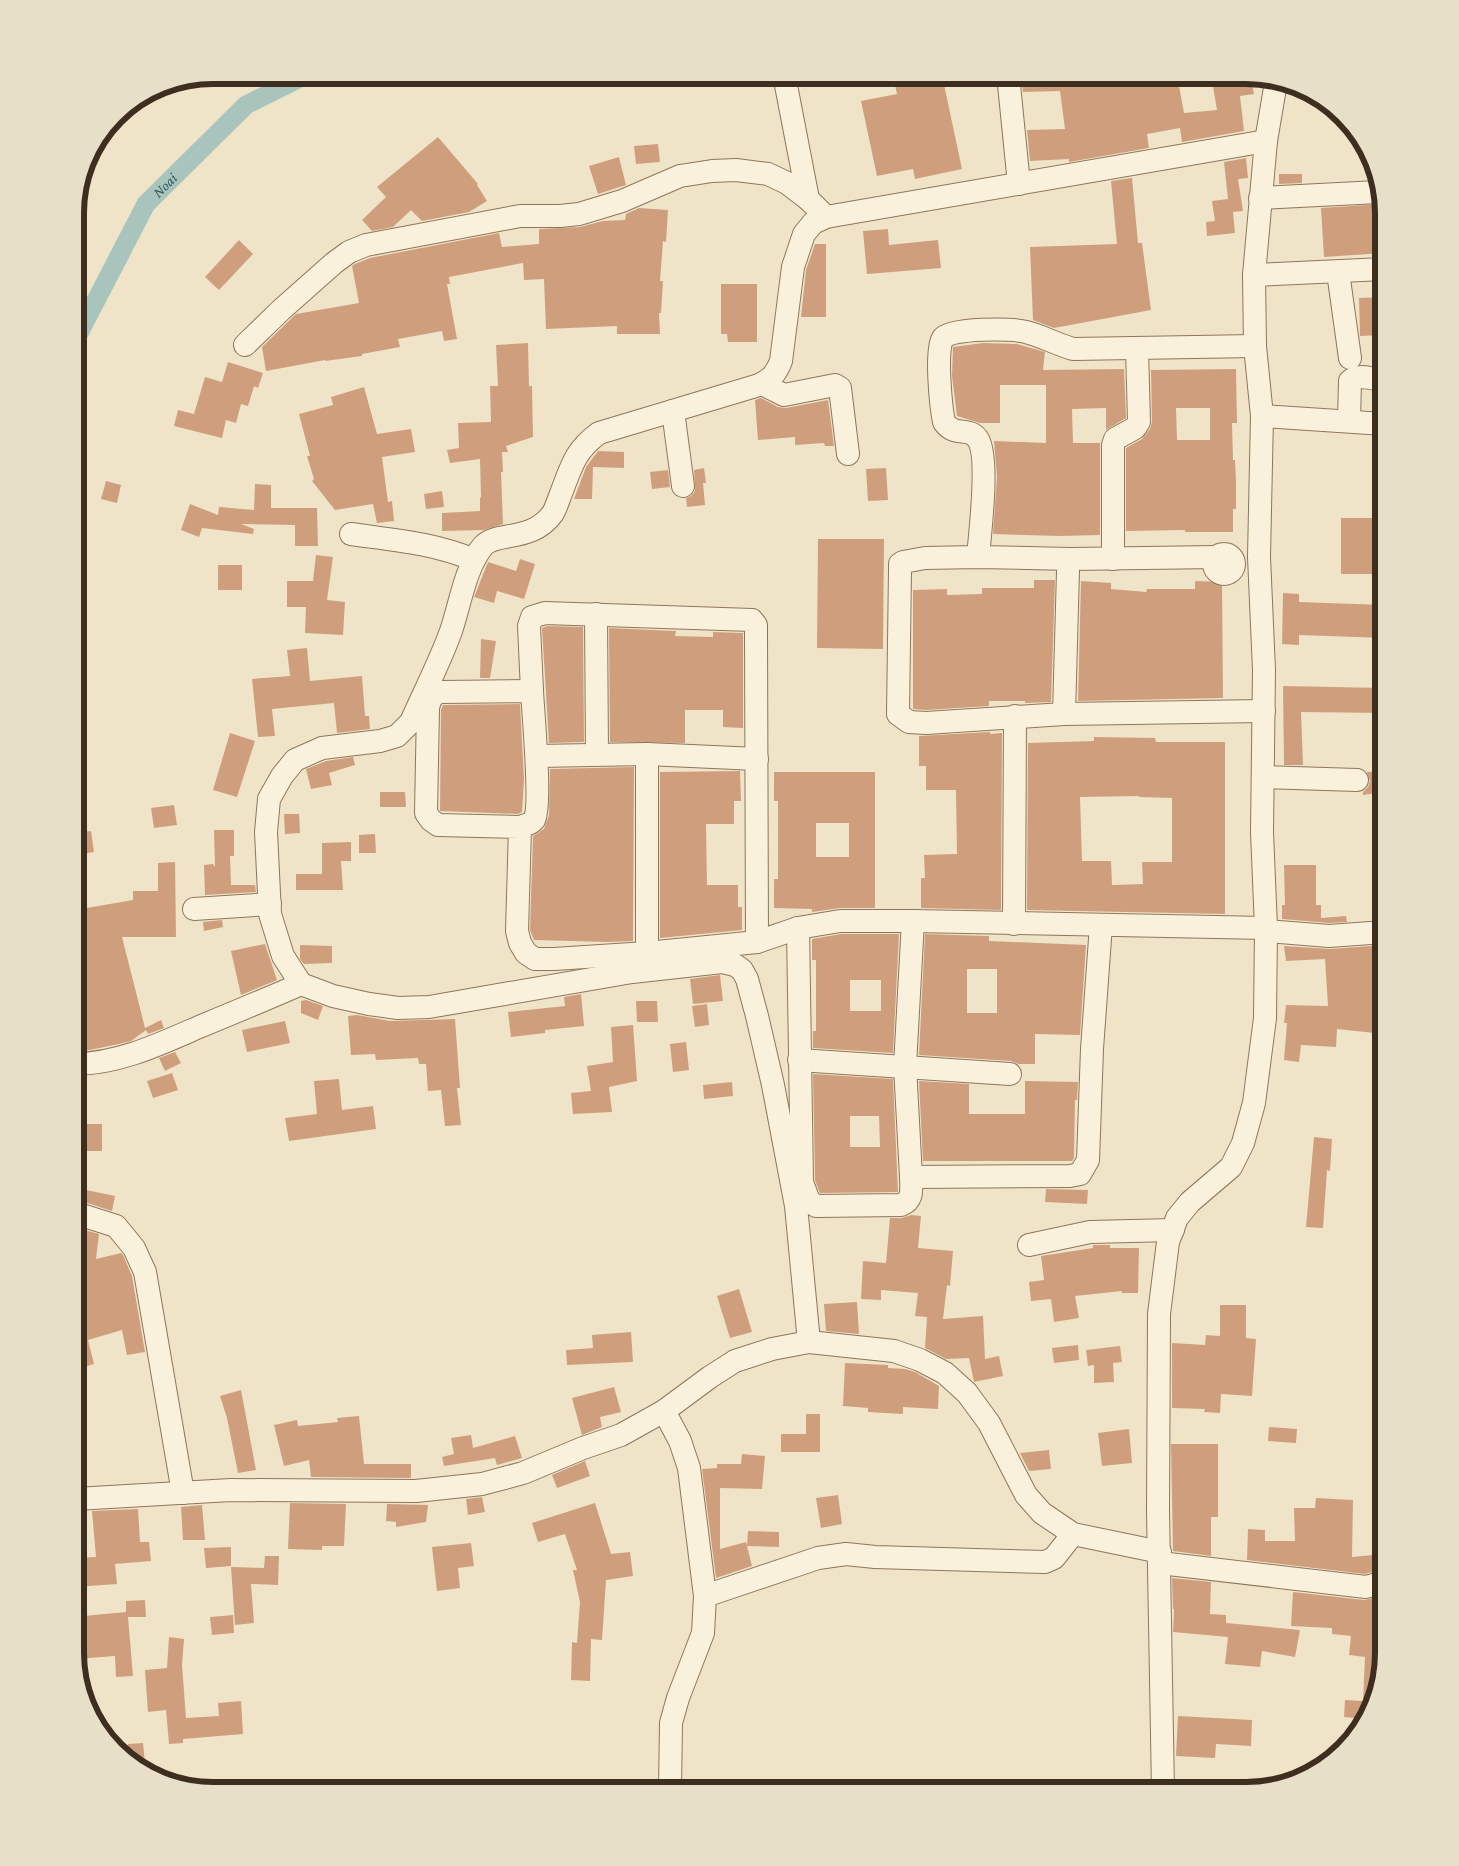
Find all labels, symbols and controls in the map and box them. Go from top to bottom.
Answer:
water label: Noai [150,169,181,201]

